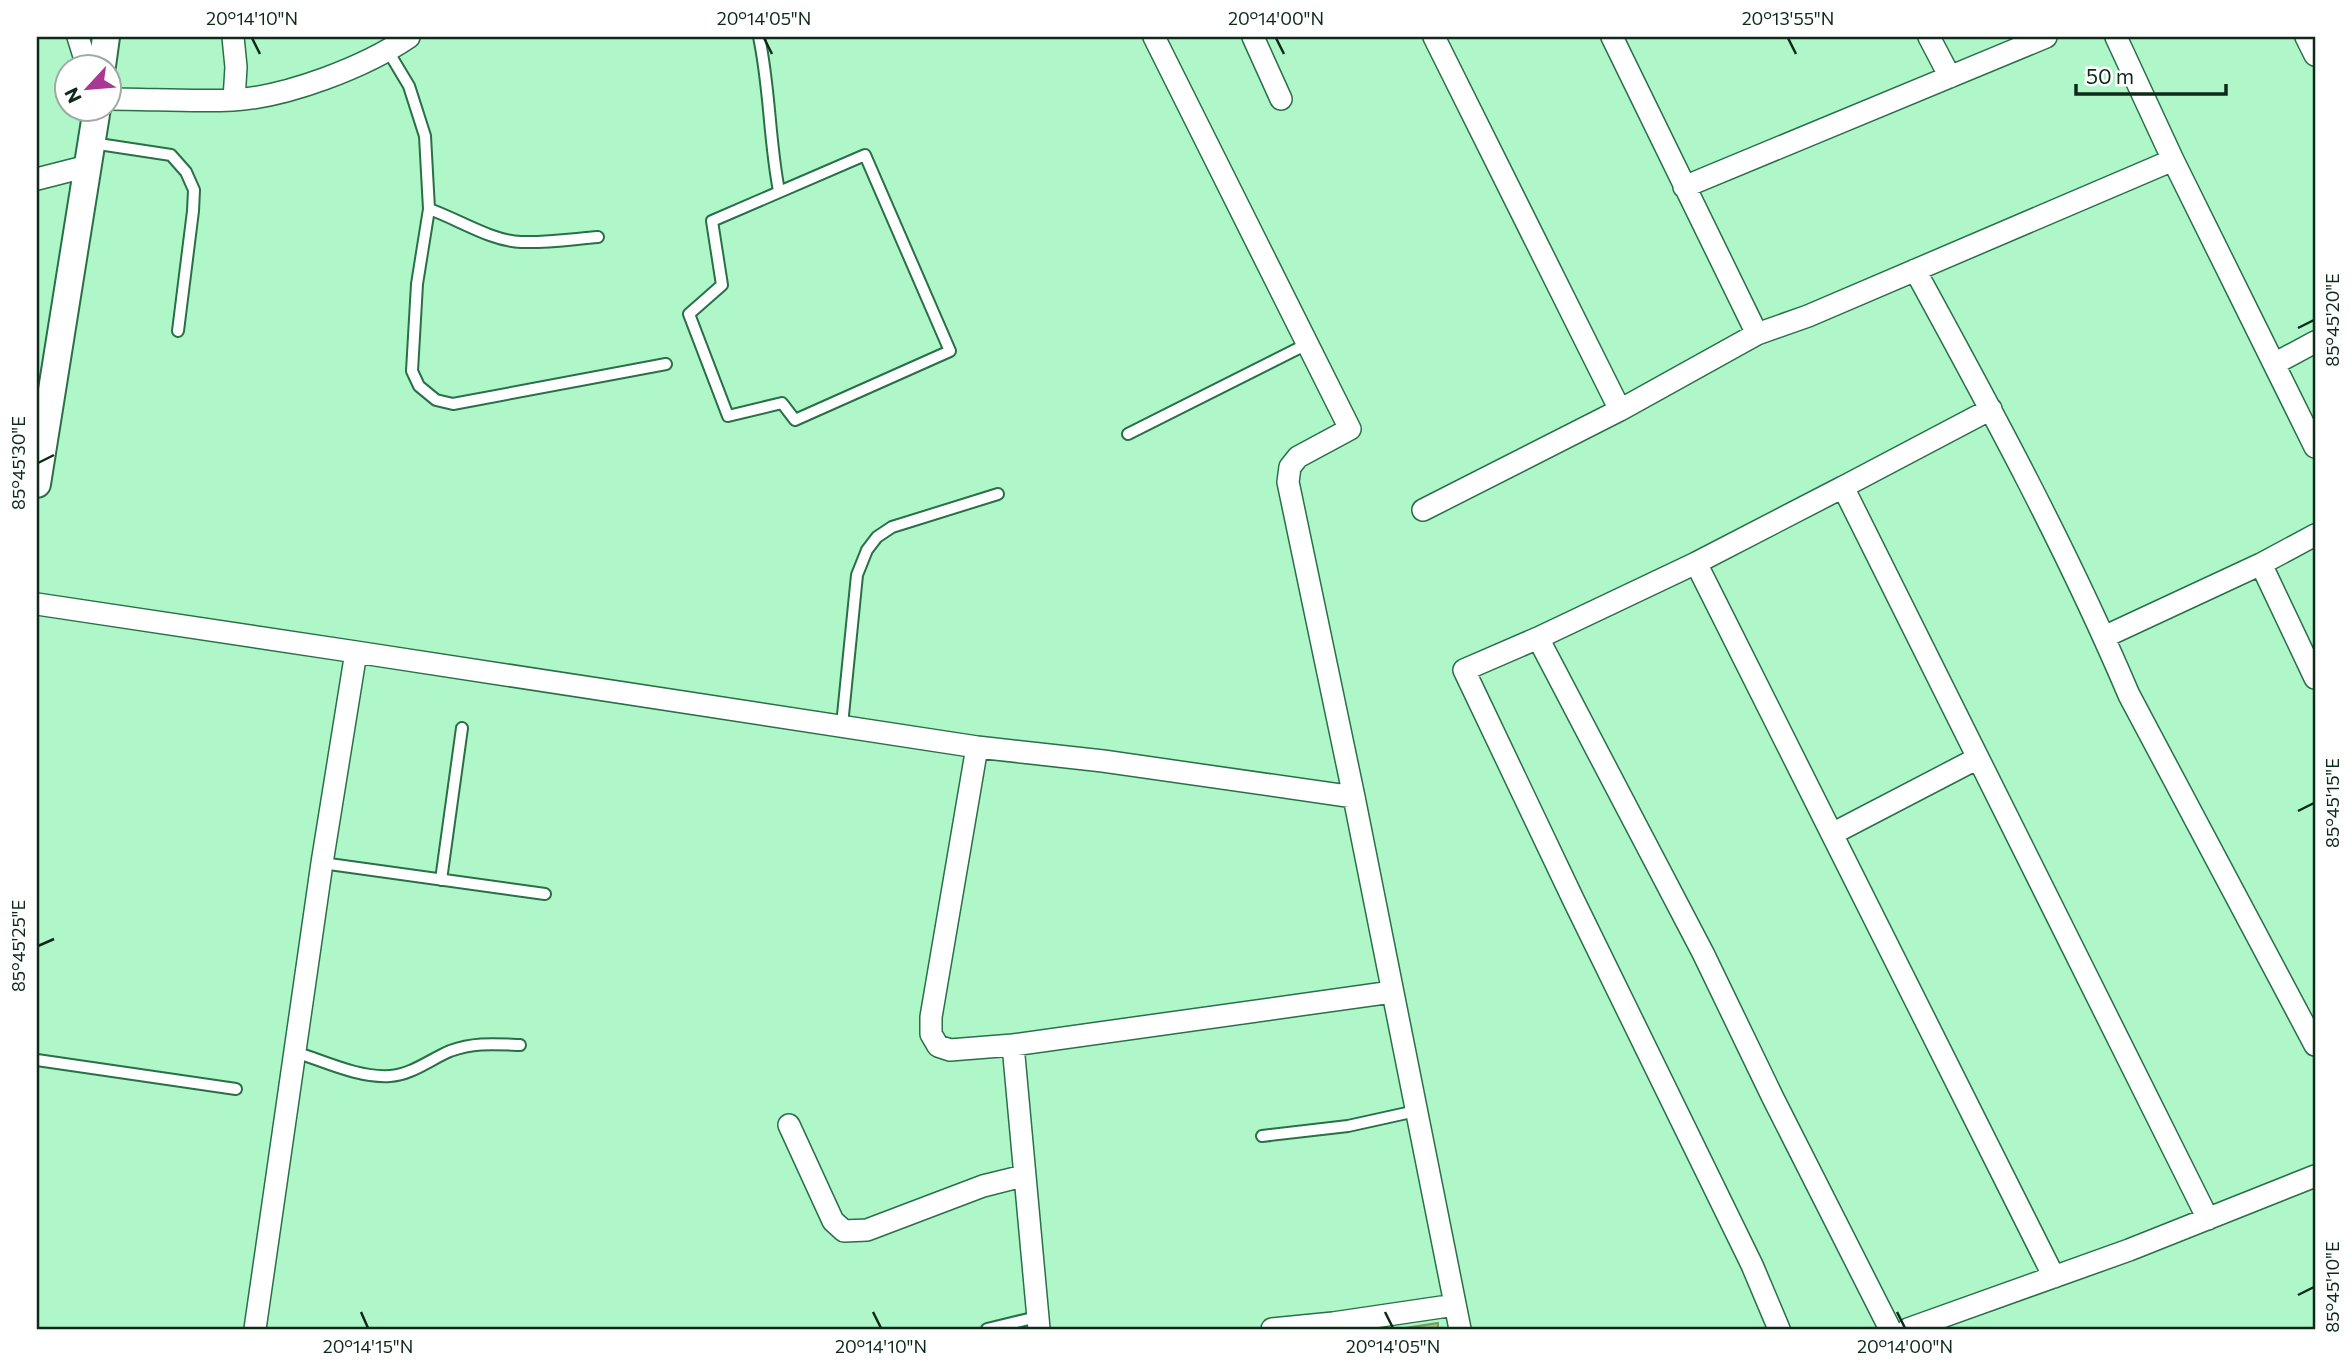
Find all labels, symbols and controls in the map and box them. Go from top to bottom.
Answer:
text: 20°14'10"N [206,7,298,29]
text: 20°14'05"N [717,7,811,29]
text: 20°14'00"N [1228,7,1324,29]
text: 20°13'55"N [1742,7,1834,29]
north arrow [52,52,122,122]
scale bar [2076,52,2226,96]
text: 50 m [2086,63,2134,88]
text: N [59,84,86,107]
text: 85°45'20"E [2321,273,2343,367]
text: 85°45'30"E [7,416,29,510]
text: 85°45'15"E [2321,758,2343,848]
text: 85°45'25"E [7,900,29,992]
text: 85°45'10"E [2321,1241,2343,1333]
text: 20°14'15"N [323,1335,413,1357]
text: 20°14'10"N [835,1335,927,1357]
text: 20°14'05"N [1346,1335,1440,1357]
text: 20°14'00"N [1857,1335,1953,1357]

